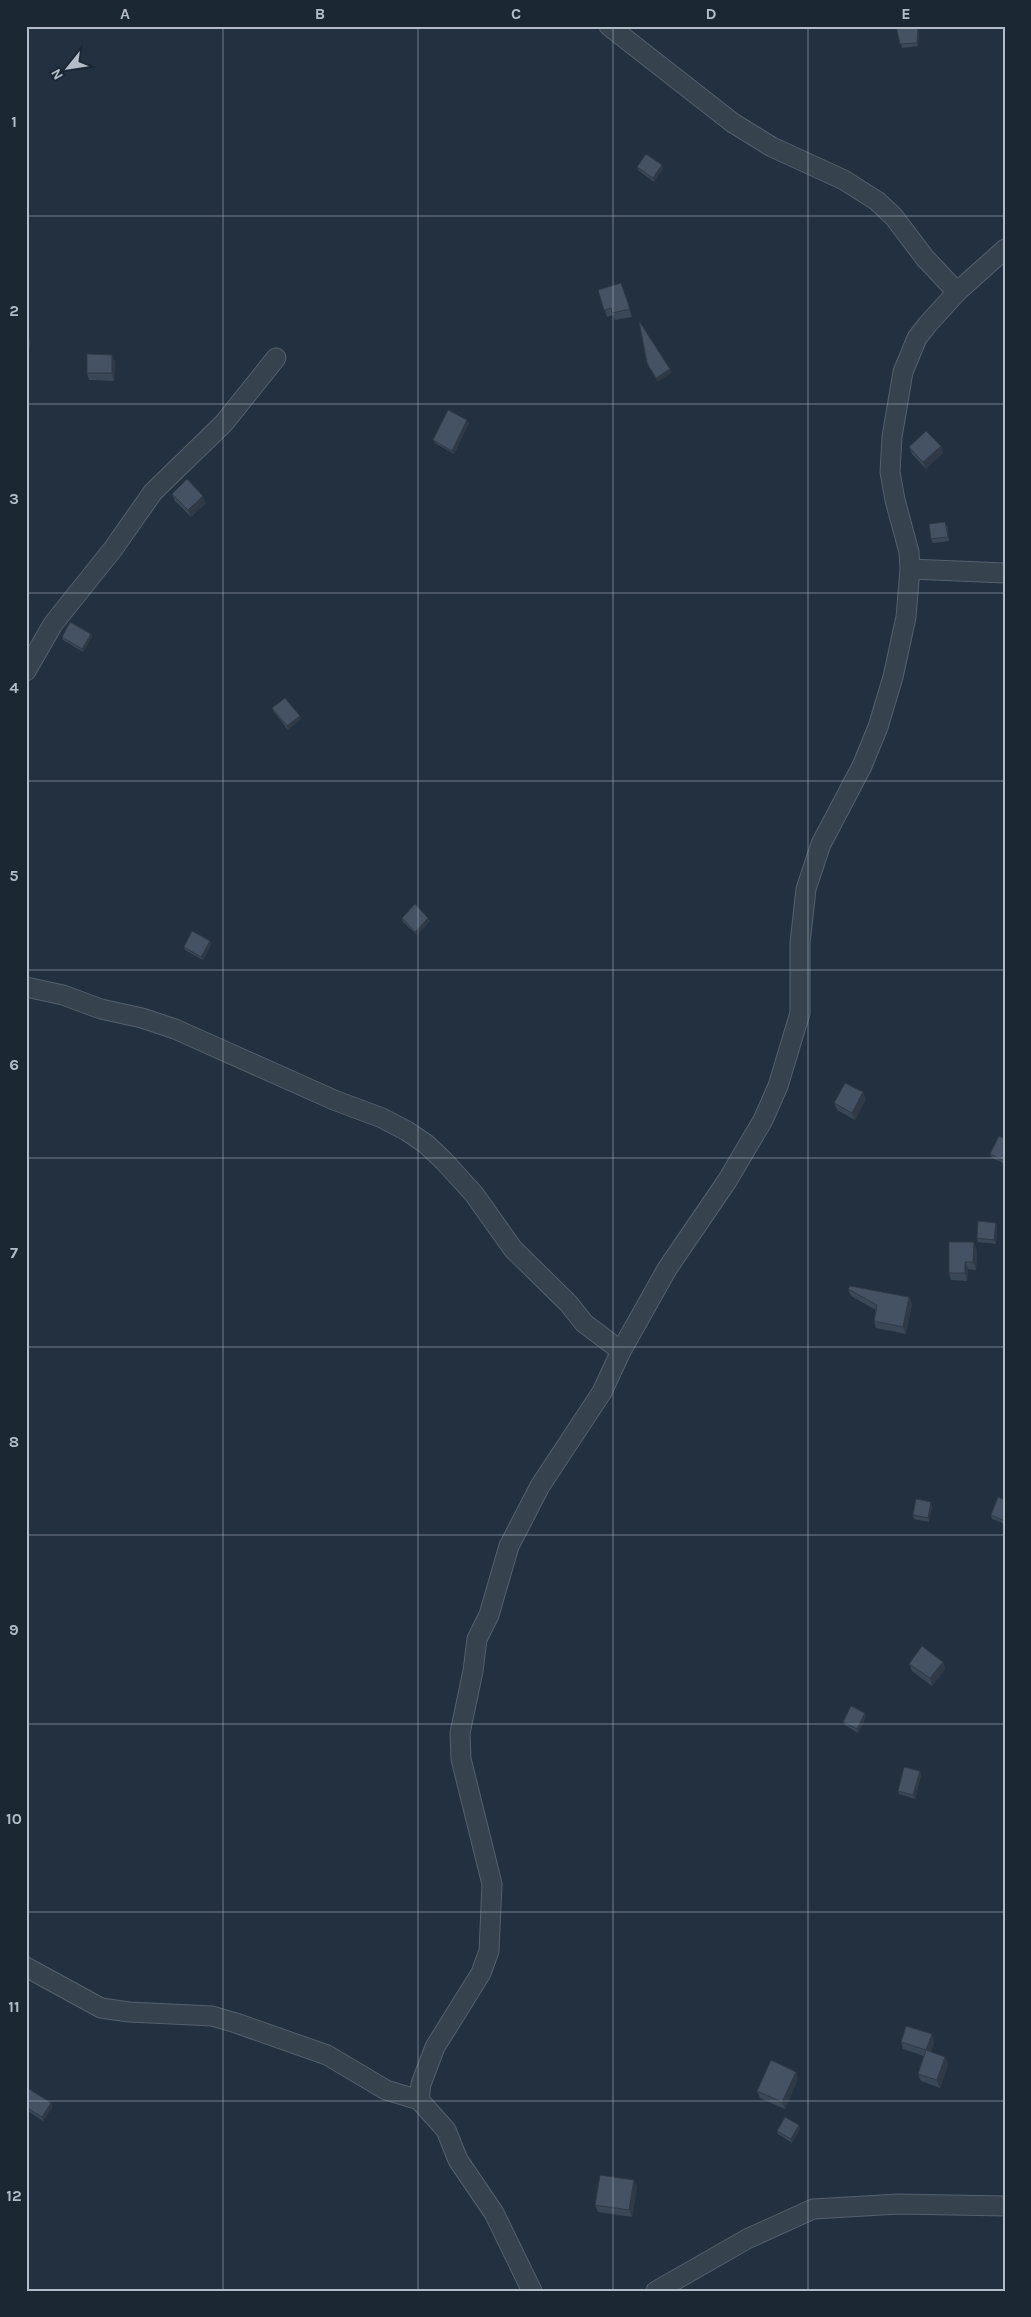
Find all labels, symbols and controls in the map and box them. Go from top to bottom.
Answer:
text: A [120,4,130,23]
text: B [315,4,325,23]
text: C [511,4,521,23]
text: D [706,4,717,23]
text: E [901,4,911,23]
north arrow [42,42,92,92]
text: N [47,66,67,83]
text: 1 [11,112,17,131]
text: 2 [9,301,19,320]
text: 3 [9,489,19,508]
text: 4 [9,678,19,697]
text: 5 [9,866,19,885]
text: 6 [9,1055,19,1074]
text: 7 [10,1243,18,1262]
text: 8 [9,1432,19,1451]
text: 9 [9,1620,19,1639]
text: 10 [6,1809,22,1828]
text: 11 [8,1997,20,2016]
text: 12 [6,2186,22,2205]

